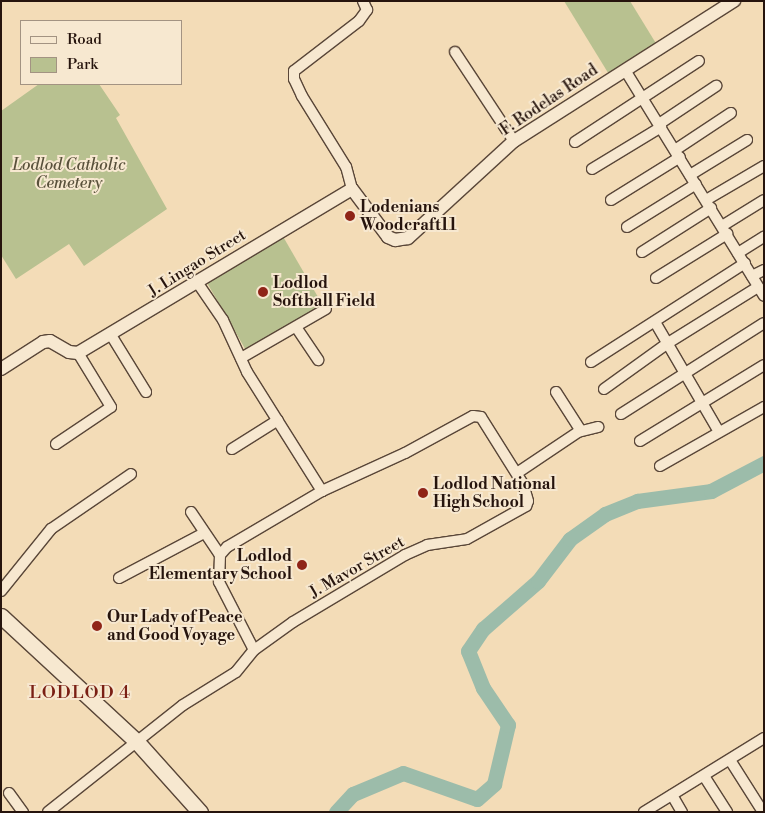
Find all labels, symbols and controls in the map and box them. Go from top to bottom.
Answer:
legend [20,20,182,85]
text: Road [67,30,102,49]
text: Park [67,55,98,74]
street label: F. Rodelas Road [497,60,601,140]
park label: Lodlod Catholic Cemetery [13,155,125,193]
place label: Lodenians Woodcraft11 [360,197,457,235]
marker: Lodenians Woodcraft11 [344,210,356,222]
street label: J. Lingao Street [145,225,249,301]
place label: Lodlod Softball Field [273,273,375,311]
marker: Lodlod Softball Field [257,286,269,298]
place label: Lodlod National High School [433,474,556,512]
marker: Lodlod National High School [417,487,429,499]
street label: J. Mavor Street [306,532,408,602]
place label: Lodlod Elementary School [149,546,292,584]
marker: Lodlod Elementary School [296,559,308,571]
place label: Our Lady of Peace and Good Voyage [107,607,243,645]
marker: Our Lady of Peace and Good Voyage [91,620,103,632]
district label: LODLOD 4 [28,682,132,704]

